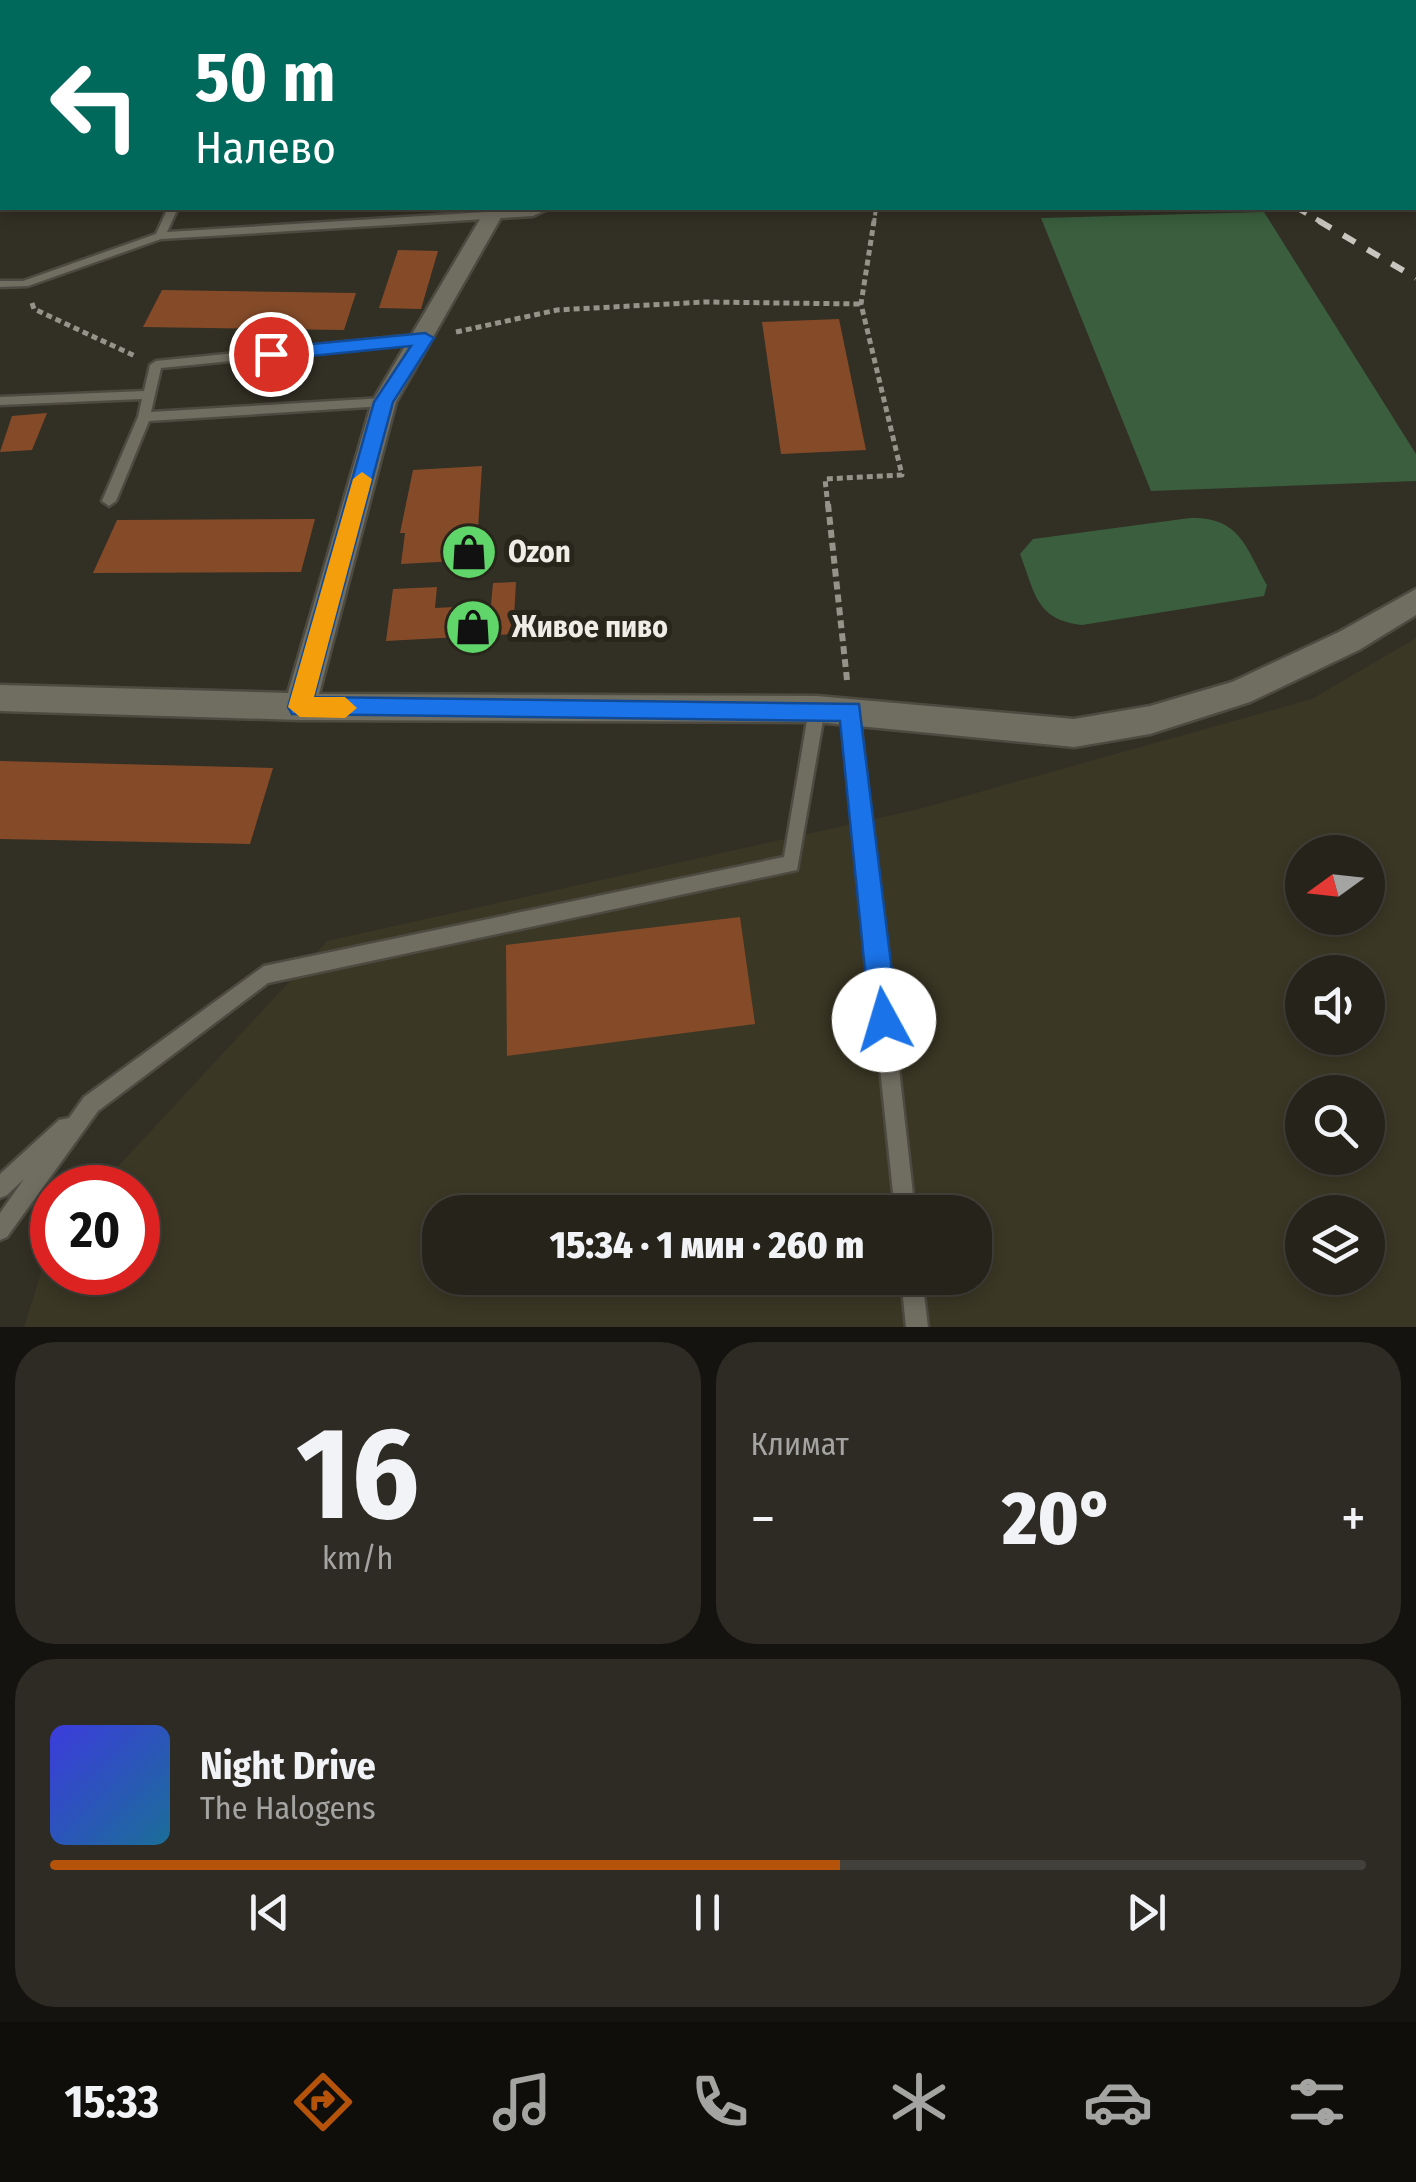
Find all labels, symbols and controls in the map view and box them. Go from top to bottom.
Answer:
text: 50 m [195,36,336,120]
icon: left [30,40,160,170]
text: Налево [195,121,336,175]
pin [229,312,314,397]
icon: arrive [244,327,299,382]
shop icon: Ozon [439,522,499,582]
place label: Ozon [508,534,571,570]
shop icon: Живое пиво [443,597,503,657]
place label: Живое пиво [511,609,668,645]
north arrow [1285,835,1385,935]
map controls [1285,835,1385,1295]
button: sound [1285,955,1385,1055]
position arrow [832,968,936,1072]
button: search [1285,1075,1385,1175]
speed limit sign: 20 [30,1165,160,1295]
button: layers [1285,1195,1385,1295]
text: 15:34 · 1 мин · 260 m [550,1222,864,1268]
text: 16 [296,1396,419,1552]
text: Климат [751,1425,849,1463]
text: 20° [1002,1474,1114,1564]
text: − [751,1486,775,1552]
text: + [1341,1486,1366,1552]
text: km/h [322,1539,393,1577]
text: Night Drive [200,1743,376,1789]
text: The Halogens [200,1789,376,1827]
icon: previous [242,1885,297,1940]
icon: pause [680,1885,735,1940]
icon: next [1119,1885,1174,1940]
icon: directions [288,2067,358,2137]
icon: music [487,2067,557,2137]
icon: phone [685,2067,755,2137]
icon: climate [884,2067,954,2137]
icon: car [1083,2067,1153,2137]
icon: filters [1282,2067,1352,2137]
text: 15:33 [64,2075,159,2129]

